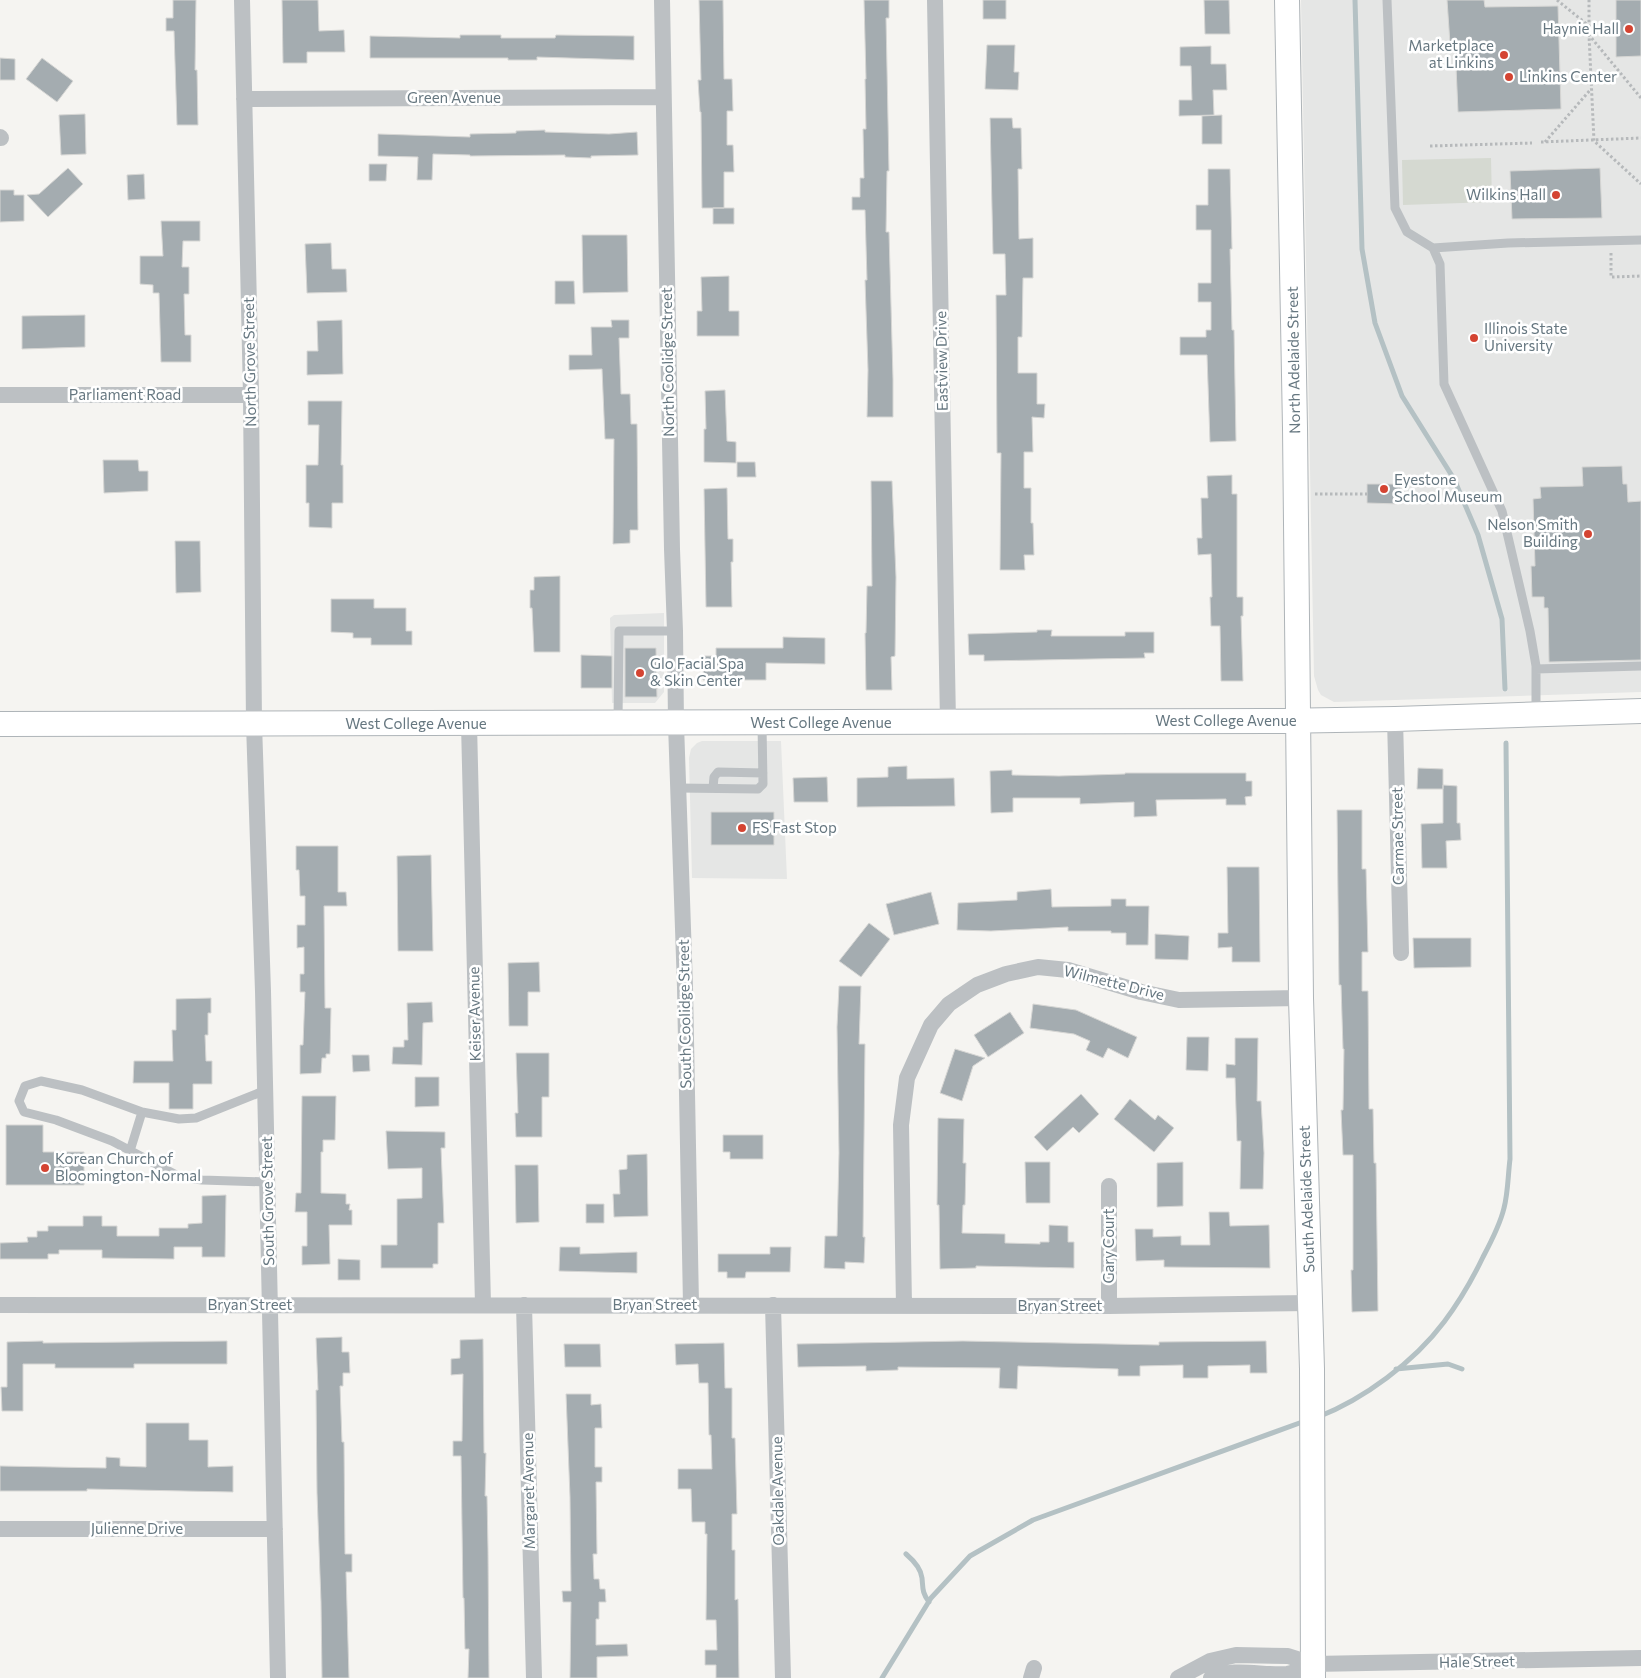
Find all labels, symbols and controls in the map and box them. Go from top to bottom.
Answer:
place label: Haynie Hall [1542,19,1619,37]
marker: Haynie Hall [1623,23,1635,35]
place label: Marketplace at Linkins [1408,36,1494,71]
marker: Marketplace at Linkins [1498,49,1510,61]
place label: Linkins Center [1519,67,1617,85]
marker: Linkins Center [1503,71,1515,83]
street label: Green Avenue [407,88,501,106]
place label: Wilkins Hall [1466,185,1546,203]
marker: Wilkins Hall [1550,189,1562,201]
street label: North Adelaide Street [1283,286,1303,434]
street label: North Coolidge Street [657,287,677,437]
street label: North Grove Street [239,297,259,427]
street label: Eastview Drive [931,311,951,411]
place label: Illinois State University [1484,319,1567,354]
marker: Illinois State University [1468,332,1480,344]
street label: Parliament Road [69,385,181,403]
place label: Eyestone School Museum [1394,470,1502,505]
marker: Eyestone School Museum [1378,483,1390,495]
place label: Nelson Smith Building [1487,515,1578,550]
marker: Nelson Smith Building [1582,528,1594,540]
place label: Glo Facial Spa & Skin Center [650,654,744,689]
marker: Glo Facial Spa & Skin Center [634,667,646,679]
street label: West College Avenue [1155,711,1297,729]
street label: West College Avenue [750,713,892,731]
street label: West College Avenue [345,714,487,732]
street label: Carmae Street [1387,787,1407,885]
place label: FS Fast Stop [752,818,837,836]
marker: FS Fast Stop [736,822,748,834]
street label: South Coolidge Street [674,939,694,1089]
street label: Wilmette Drive [1062,961,1167,1003]
street label: Keiser Avenue [464,966,484,1062]
street label: South Adelaide Street [1294,1125,1318,1273]
street label: South Grove Street [257,1136,277,1266]
place label: Korean Church of Bloomington-Normal [55,1149,201,1184]
marker: Korean Church of Bloomington-Normal [39,1162,51,1174]
street label: Gary Court [1099,1208,1117,1284]
street label: Bryan Street [208,1295,293,1313]
street label: Bryan Street [613,1295,698,1313]
street label: Bryan Street [1018,1296,1103,1314]
street label: Margaret Avenue [518,1433,538,1549]
street label: Oakdale Avenue [767,1436,787,1546]
street label: Julienne Drive [91,1519,183,1537]
street label: Hale Street [1439,1651,1515,1671]

